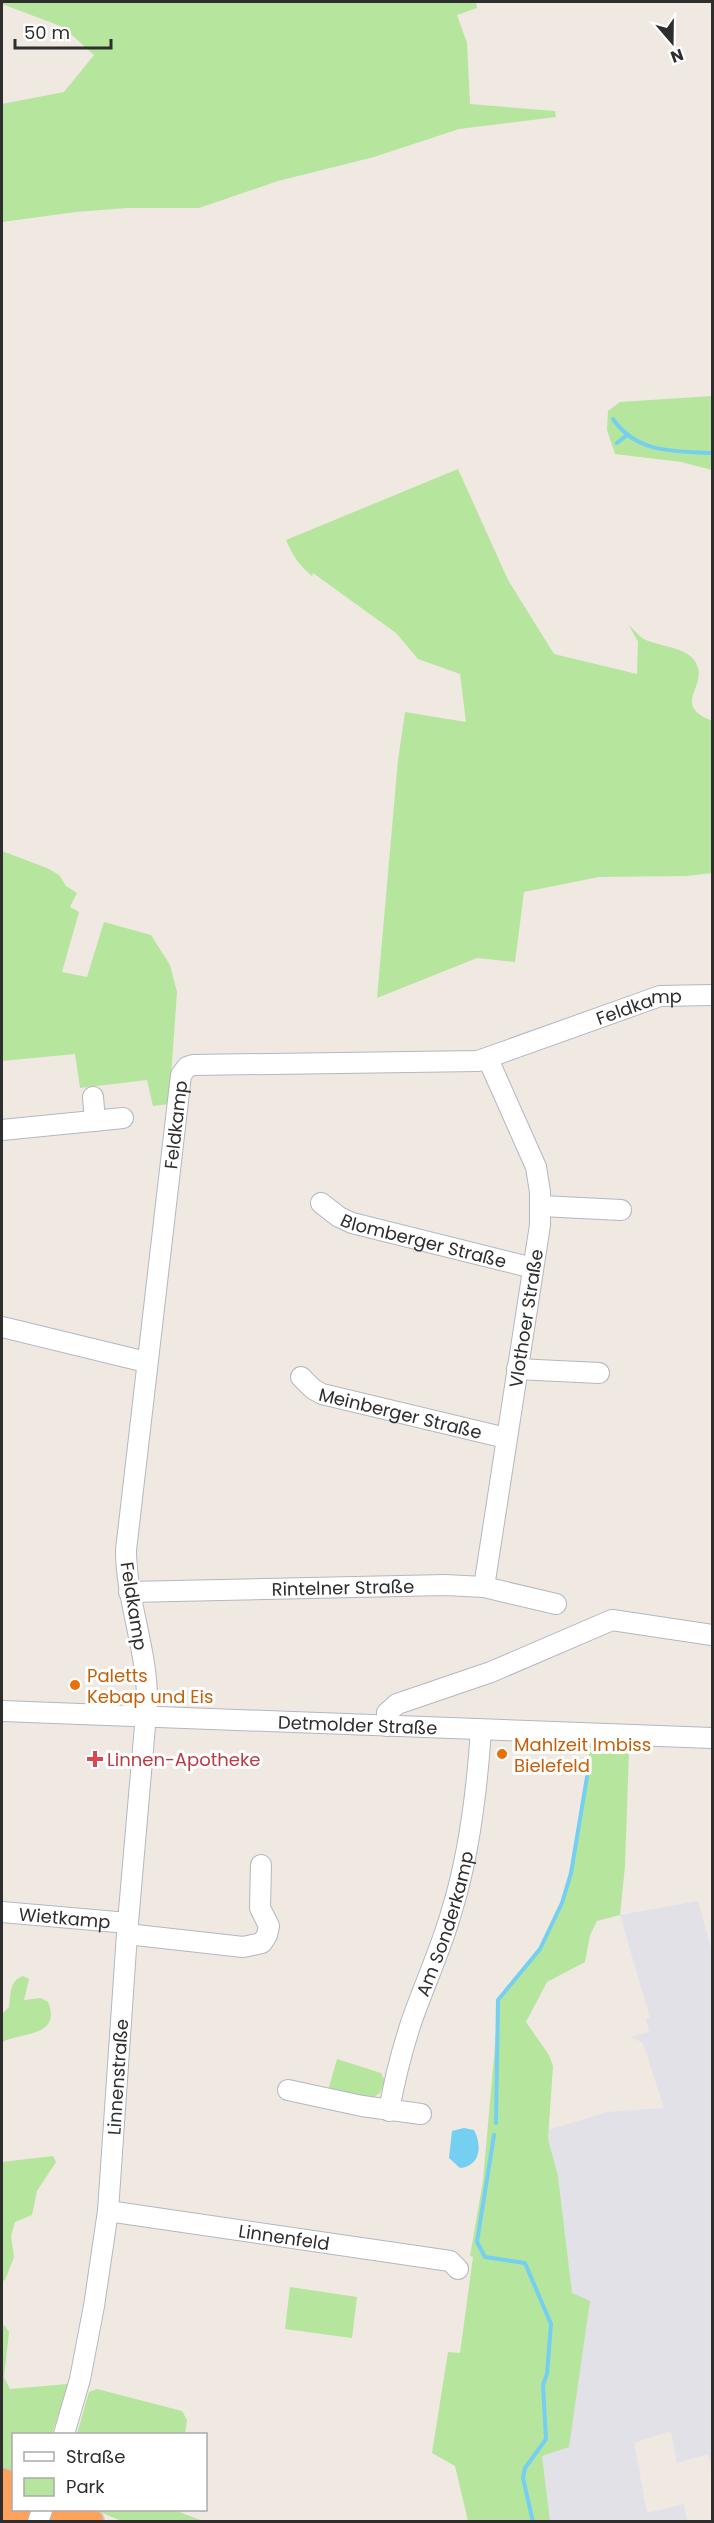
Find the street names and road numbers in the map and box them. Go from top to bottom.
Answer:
street label: Feldkamp [593,983,682,1030]
street label: Feldkamp [158,1079,193,1170]
street label: Blomberger Straße [337,1207,509,1273]
street label: Vlothoer Straße [503,1247,549,1389]
street label: Meinberger Straße [316,1381,485,1444]
street label: Feldkamp [115,1560,153,1652]
street label: Rintelner Straße [271,1573,415,1601]
street label: Detmolder Straße [278,1709,438,1740]
street label: Am Sonderkamp [410,1849,479,2000]
street label: Wietkamp [18,1901,112,1934]
street label: Linnenstraße [101,2018,134,2136]
street label: Linnenfeld [237,2218,331,2256]

